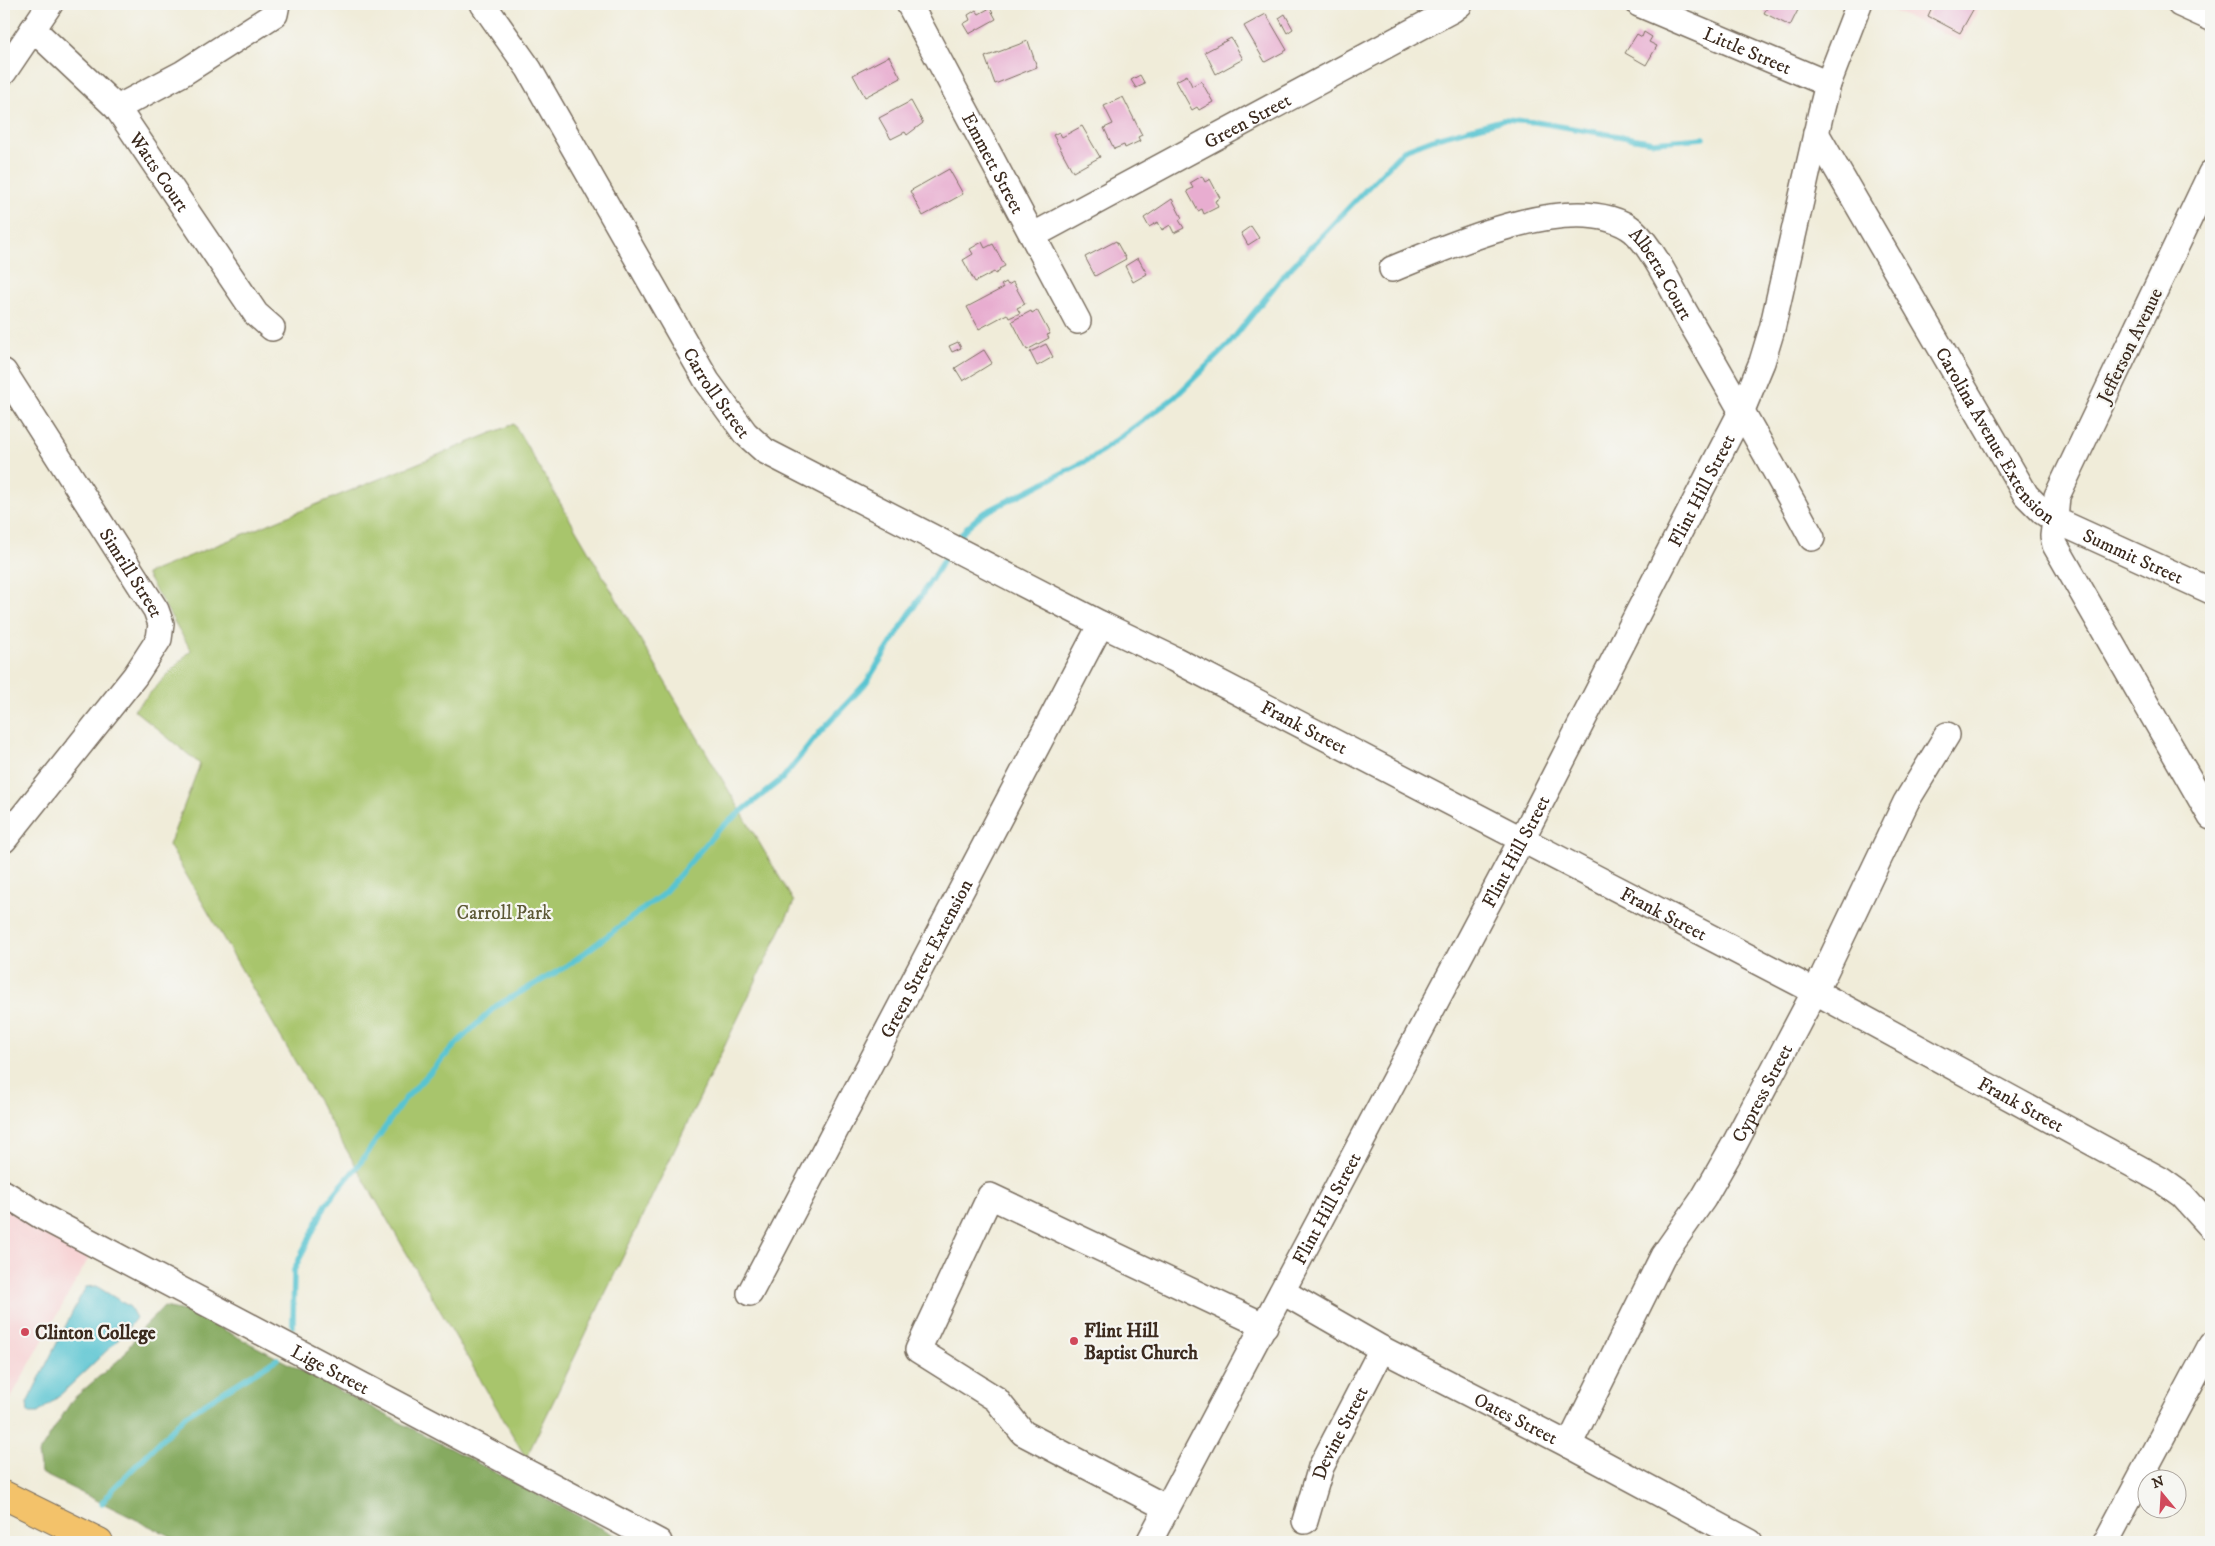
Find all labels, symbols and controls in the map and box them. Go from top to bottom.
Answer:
street label: Little Street [1700,23,1795,80]
street label: Green Street [1200,89,1295,154]
street label: Emmett Street [956,109,1029,218]
street label: Watts Court [123,127,194,217]
street label: Alberta Court [1624,223,1697,325]
street label: Jefferson Avenue [2092,284,2168,409]
street label: Carolina Avenue Extension [1930,343,2059,530]
street label: Carroll Street [677,344,755,443]
street label: Flint Hill Street [1664,430,1741,551]
street label: Simrill Street [94,524,168,620]
street label: Summit Street [2079,524,2187,590]
street label: Frank Street [1257,696,1351,760]
street label: Flint Hill Street [1478,792,1555,912]
street label: Green Street Extension [876,875,978,1042]
street label: Frank Street [1616,883,1710,946]
park label: Carroll Park [457,902,552,925]
street label: Cypress Street [1728,1040,1798,1146]
street label: Frank Street [1974,1073,2067,1138]
street label: Flint Hill Street [1288,1149,1367,1269]
place label: Flint Hill Baptist Church [1084,1320,1199,1365]
place label: Clinton College [35,1322,156,1345]
marker: Clinton College [19,1326,31,1338]
marker: Flint Hill Baptist Church [1068,1335,1080,1347]
street label: Lige Street [287,1340,373,1400]
street label: Devine Street [1308,1383,1374,1483]
street label: Oates Street [1470,1388,1561,1450]
north arrow [2138,1468,2188,1518]
text: N [2150,1472,2167,1493]

